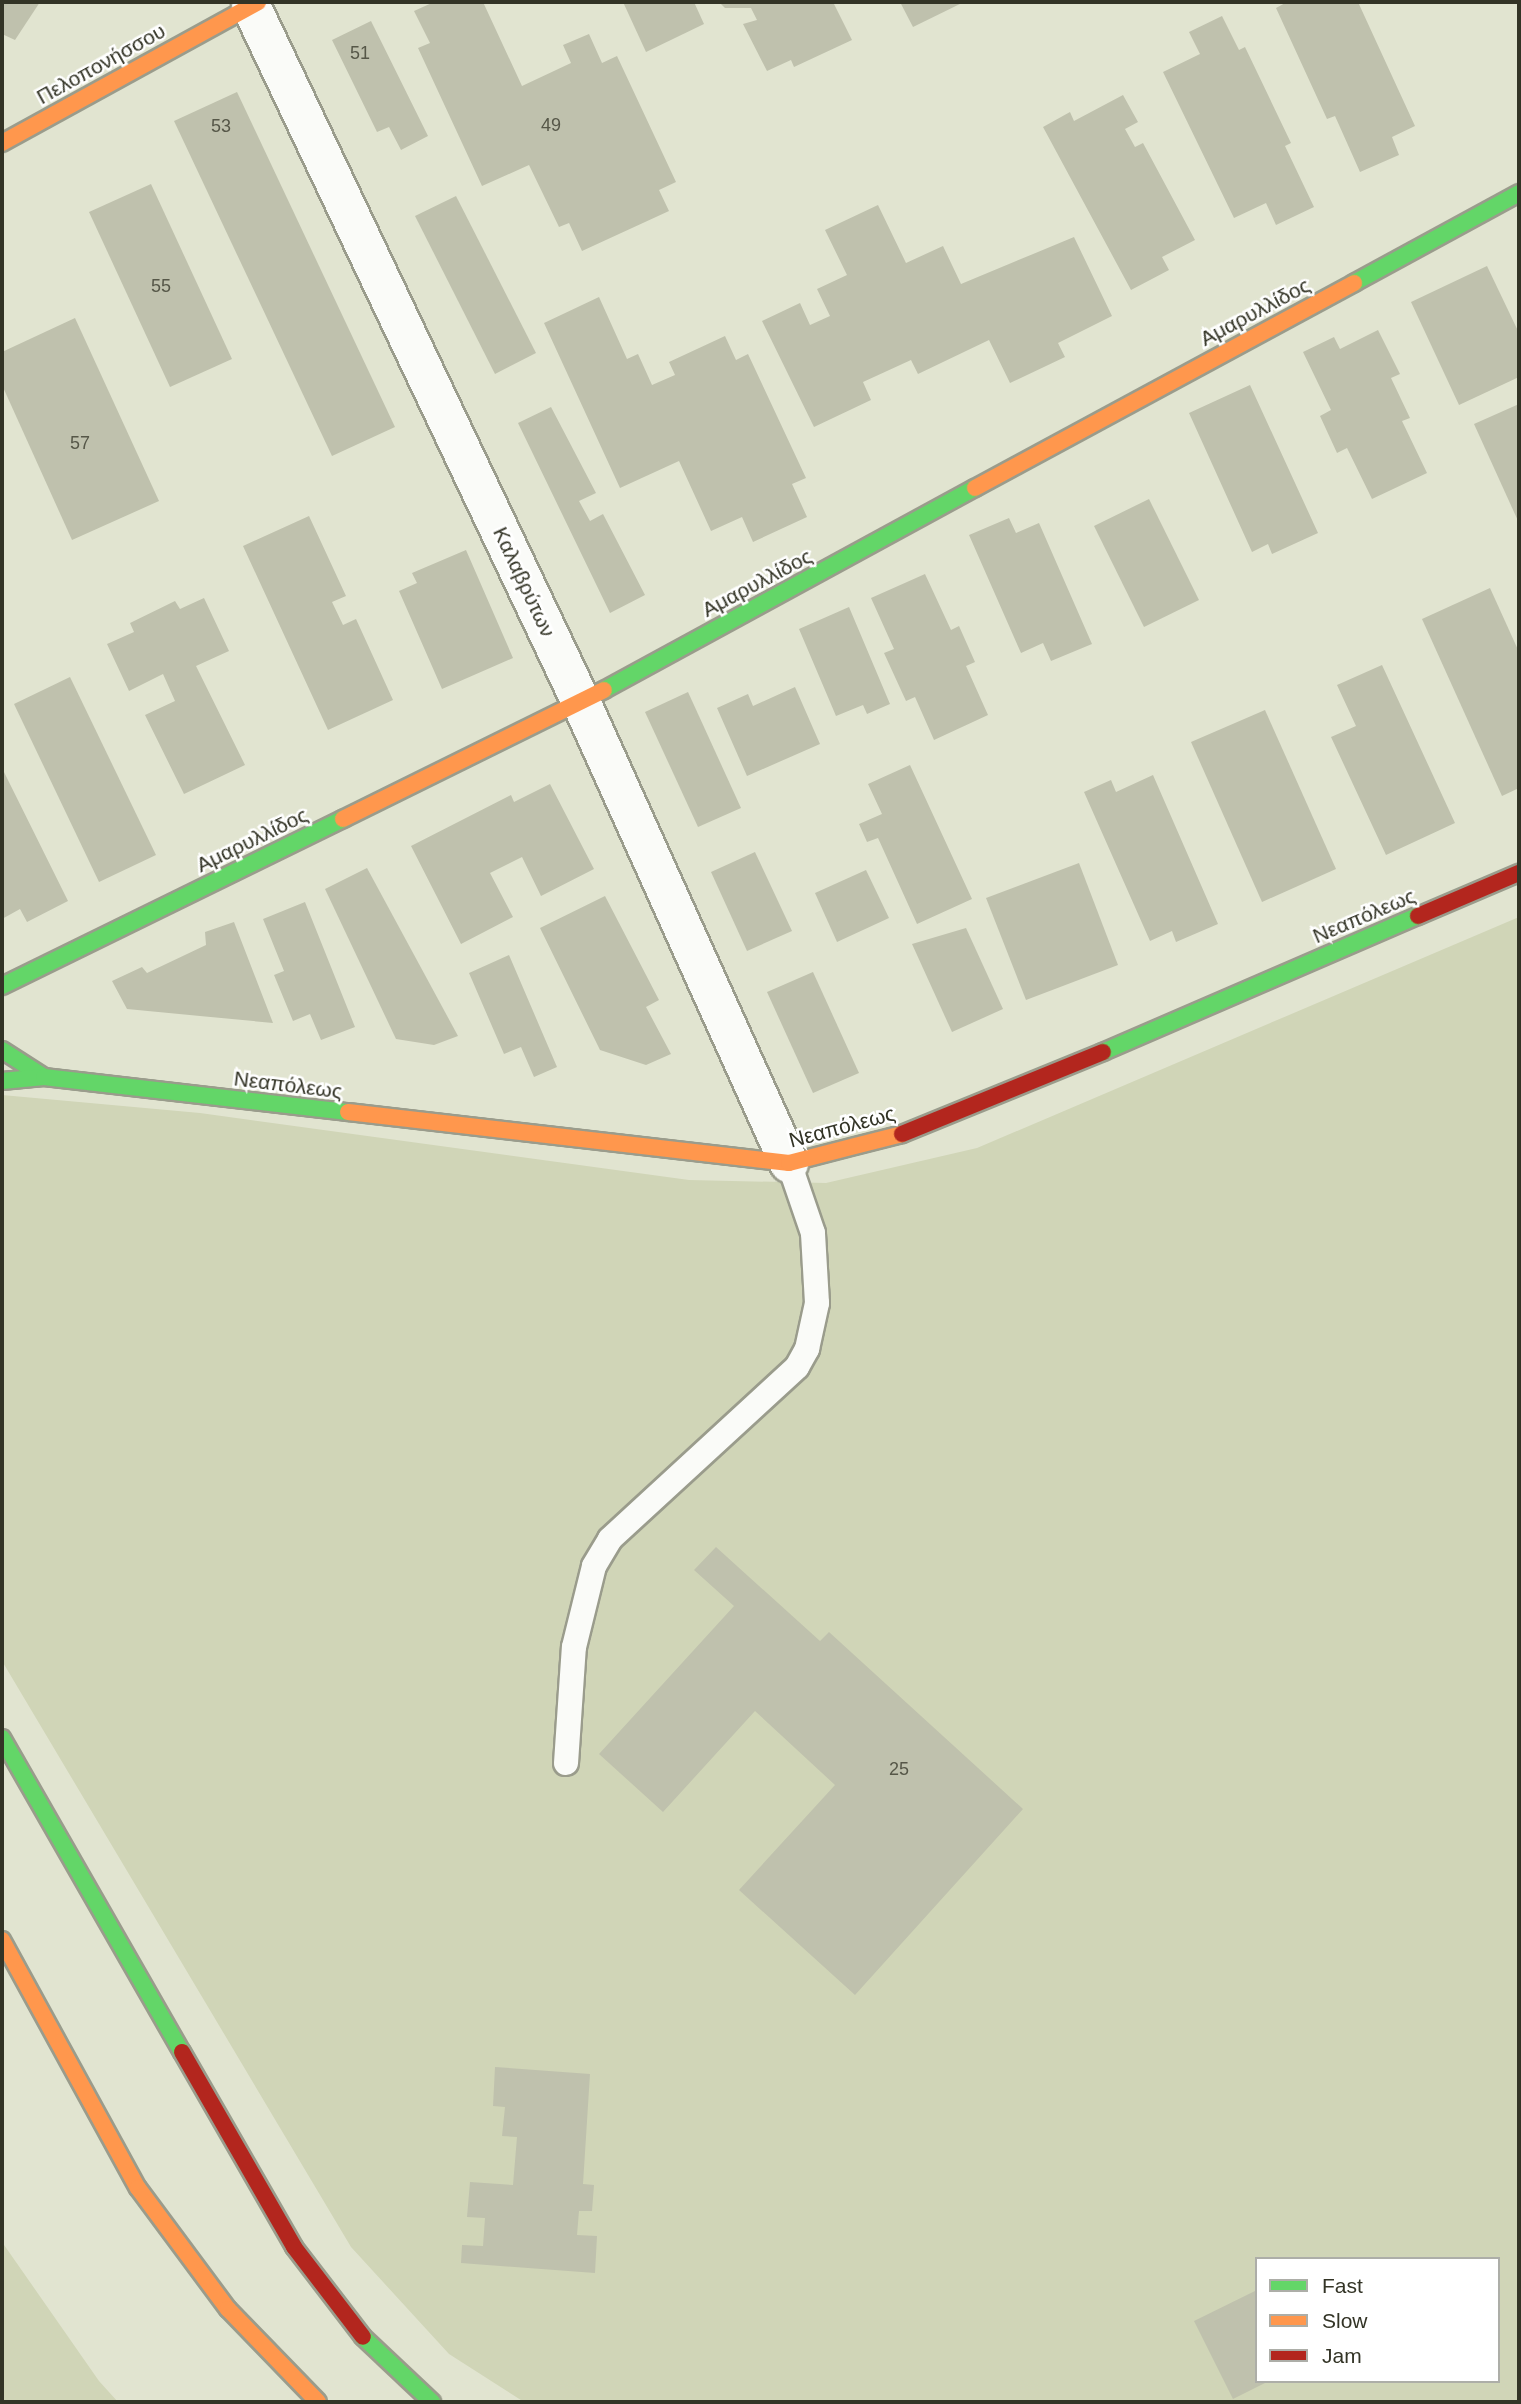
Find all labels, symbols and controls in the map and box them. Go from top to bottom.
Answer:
street label: Πελοπονήσσου [32,18,170,110]
house number: 51 [350,42,370,64]
house number: 49 [541,114,561,136]
house number: 53 [211,115,231,137]
street label: Αμαρυλλίδος [1196,273,1314,351]
house number: 55 [151,275,171,297]
house number: 57 [70,432,90,454]
street label: Καλαβρύτων [488,523,560,641]
street label: Αμαρυλλίδος [698,544,816,622]
street label: Αμαρυλλίδος [192,802,312,878]
street label: Νεαπόλεως [1309,883,1419,949]
street label: Νεαπόλεως [232,1066,344,1104]
street label: Νεαπόλεως [786,1101,898,1153]
house number: 25 [889,1758,909,1780]
legend [1255,2257,1500,2383]
text: Fast [1322,2274,1363,2297]
text: Slow [1322,2309,1368,2332]
text: Jam [1322,2344,1362,2367]

